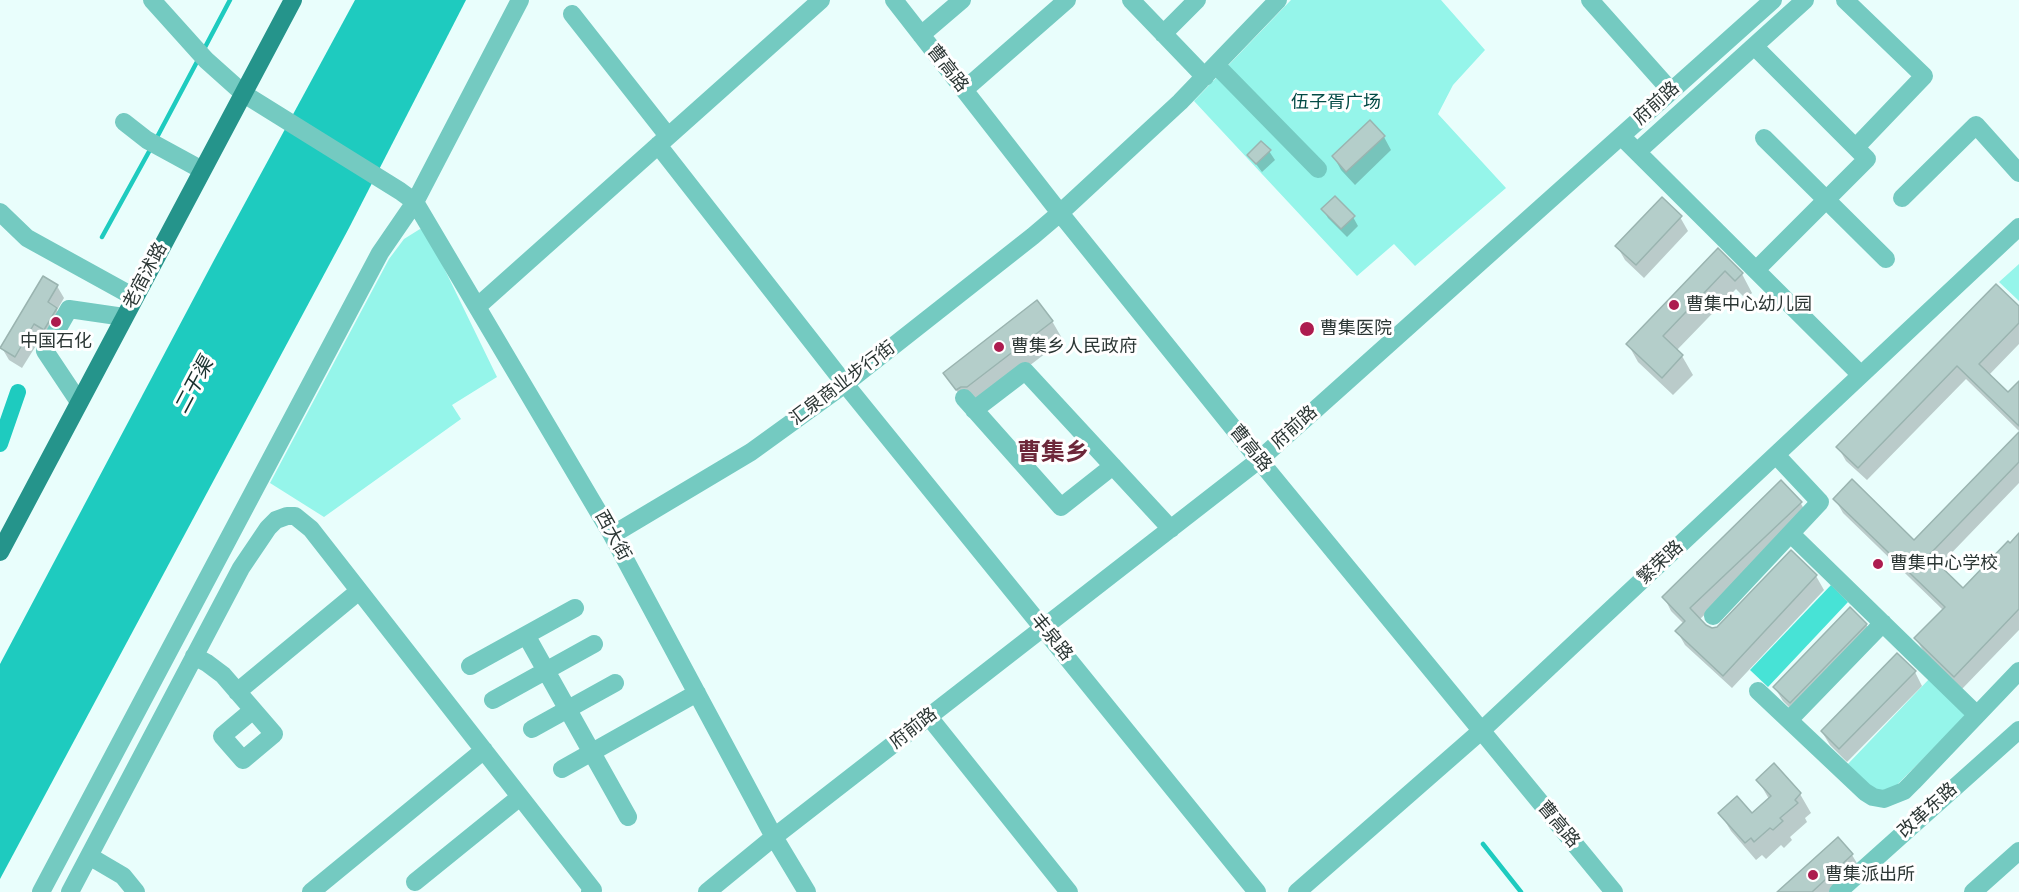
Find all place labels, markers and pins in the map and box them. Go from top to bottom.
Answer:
place label: 曹集中心幼儿园 [1686,294,1812,316]
marker: 曹集中心幼儿园 [1667,298,1681,312]
marker: 中国石化 [49,315,63,329]
place label: 曹集医院 [1320,318,1392,340]
marker: 曹集医院 [1298,320,1316,338]
place label: 中国石化 [20,331,92,353]
place label: 曹集乡人民政府 [1011,336,1137,358]
marker: 曹集乡人民政府 [992,340,1006,354]
place label: 曹集中心学校 [1890,553,1998,575]
marker: 曹集中心学校 [1871,557,1885,571]
place label: 曹集派出所 [1825,864,1915,886]
marker: 曹集派出所 [1806,868,1820,882]

